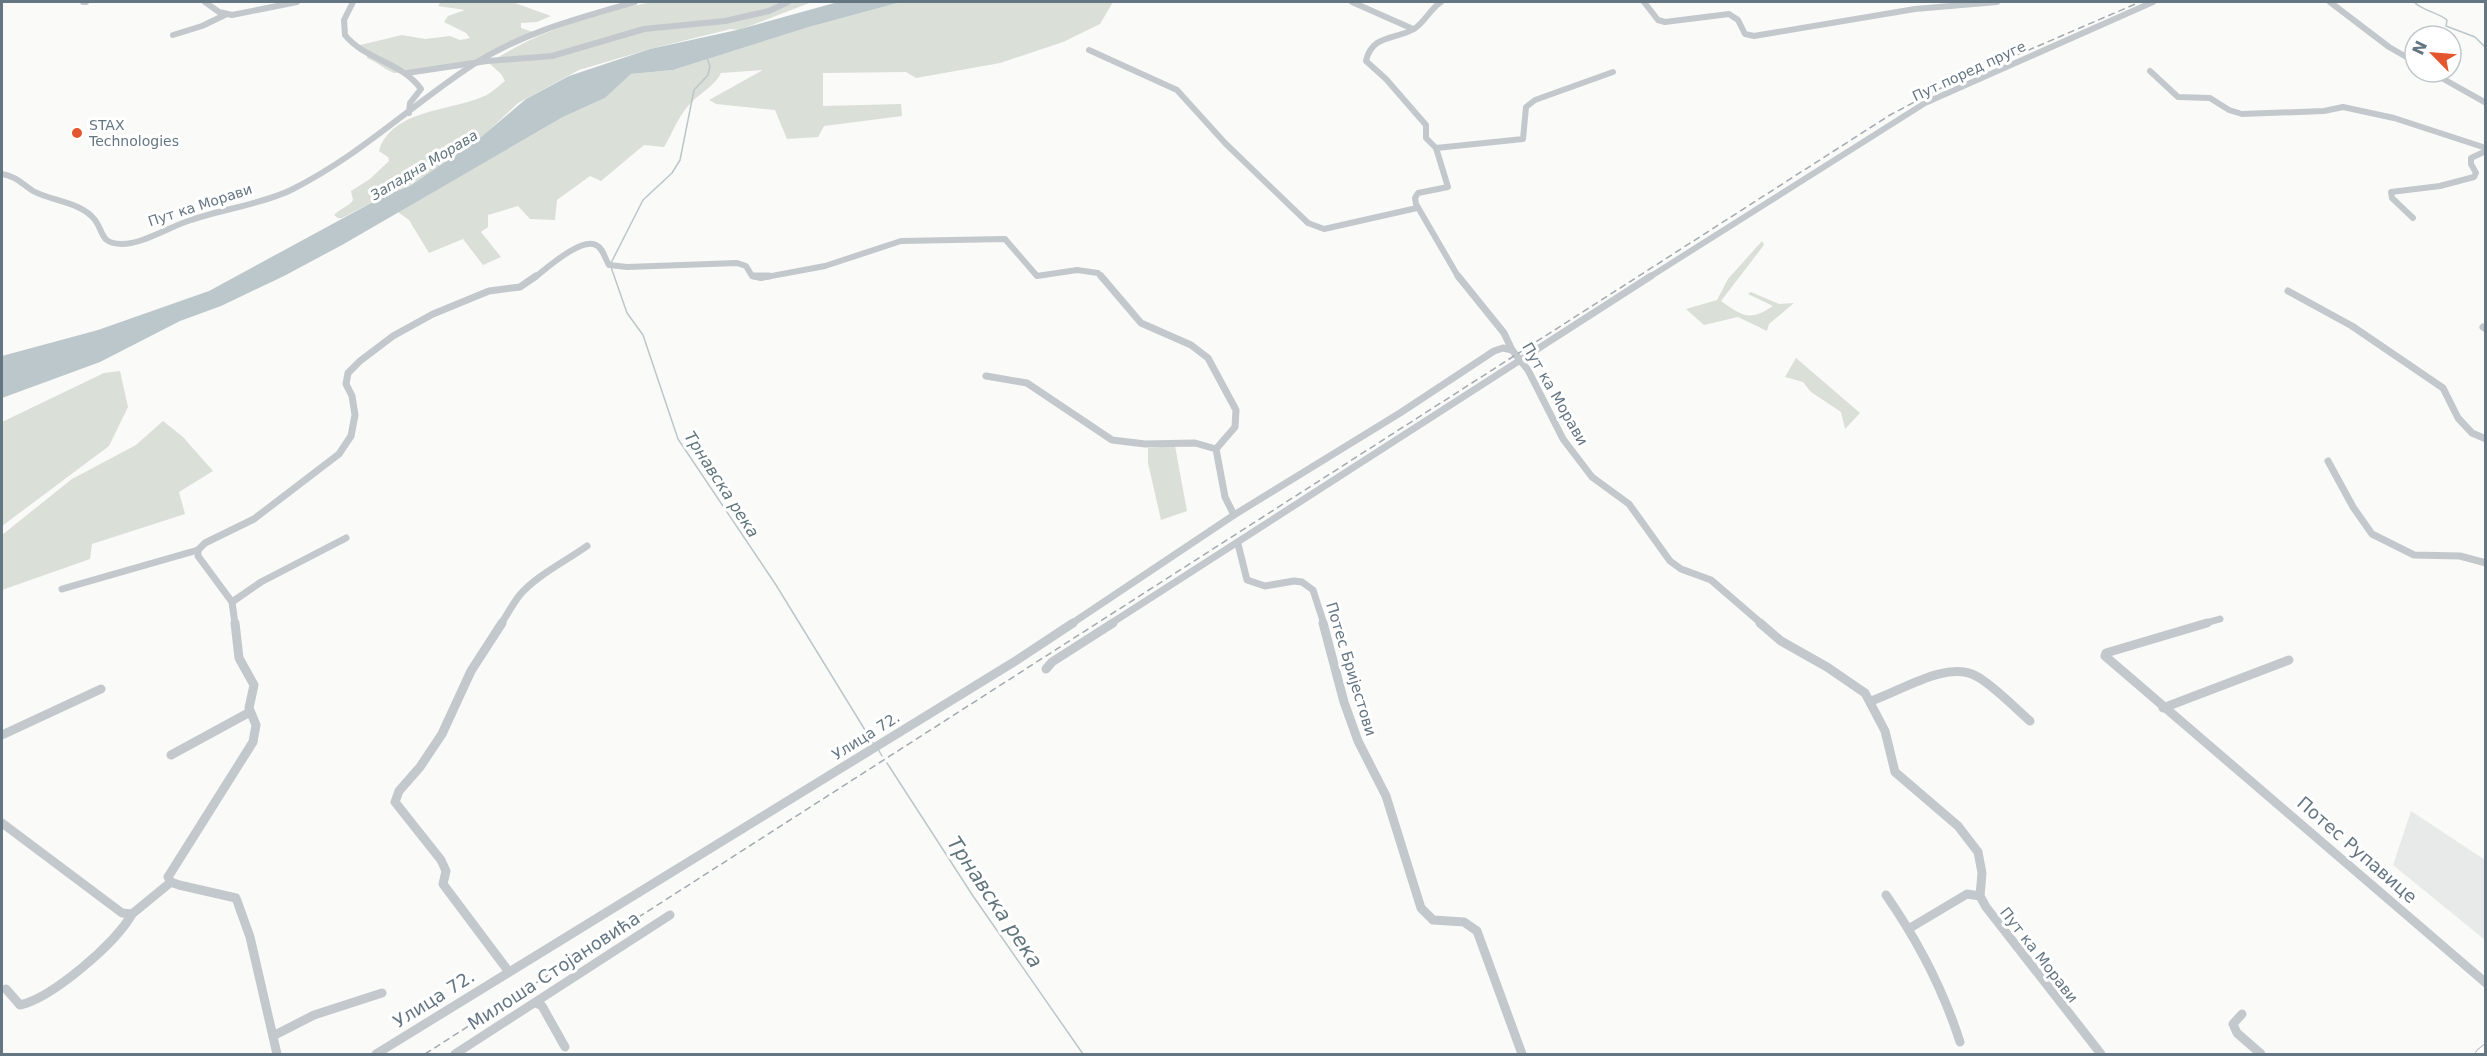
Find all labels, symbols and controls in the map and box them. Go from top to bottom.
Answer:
north arrow [2403,24,2463,84]
street label: Пут поред пруге [1910,38,2028,104]
text: N [2408,38,2431,58]
place label: STAX Technologies [88,117,179,149]
marker: STAX Technologies [70,126,84,140]
water label: Западна Морава [368,127,480,203]
street label: Пут ка Морави [146,181,254,229]
street label: Пут ка Морави [1518,339,1592,449]
water label: Трнавска река [680,428,763,541]
street label: Потес Бријестови [1322,600,1380,738]
street label: Улица 72. [829,708,903,764]
street label: Потес Рупавице [2293,792,2421,907]
water label: Трнавска река [942,832,1048,972]
street label: Пут ка Морави [1996,904,2082,1006]
street label: Милоша Стојановића [464,907,644,1034]
street label: Улица 72. [389,965,478,1032]

